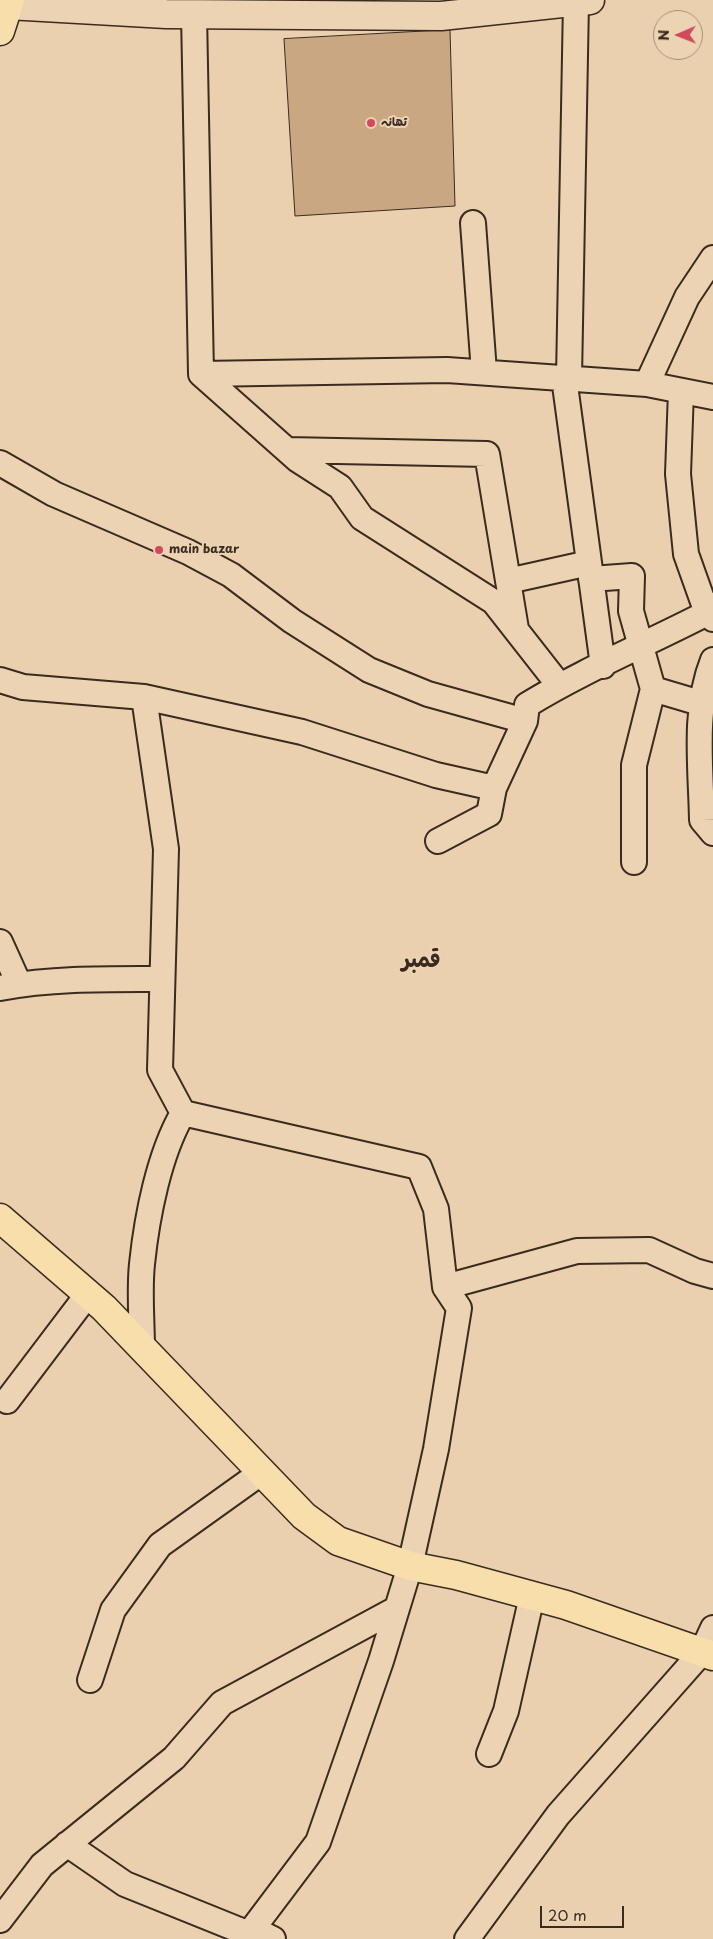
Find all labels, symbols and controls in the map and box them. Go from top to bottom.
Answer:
north arrow [653,10,703,60]
text: N [653,30,674,41]
place label: تھانہ [381,116,407,130]
marker: تھانہ [365,117,377,129]
place label: main bazar [169,543,239,557]
marker: main bazar [153,544,165,556]
district label: قمبر [401,948,441,974]
scale bar [543,1896,627,1928]
text: 20 m [548,1903,587,1926]

